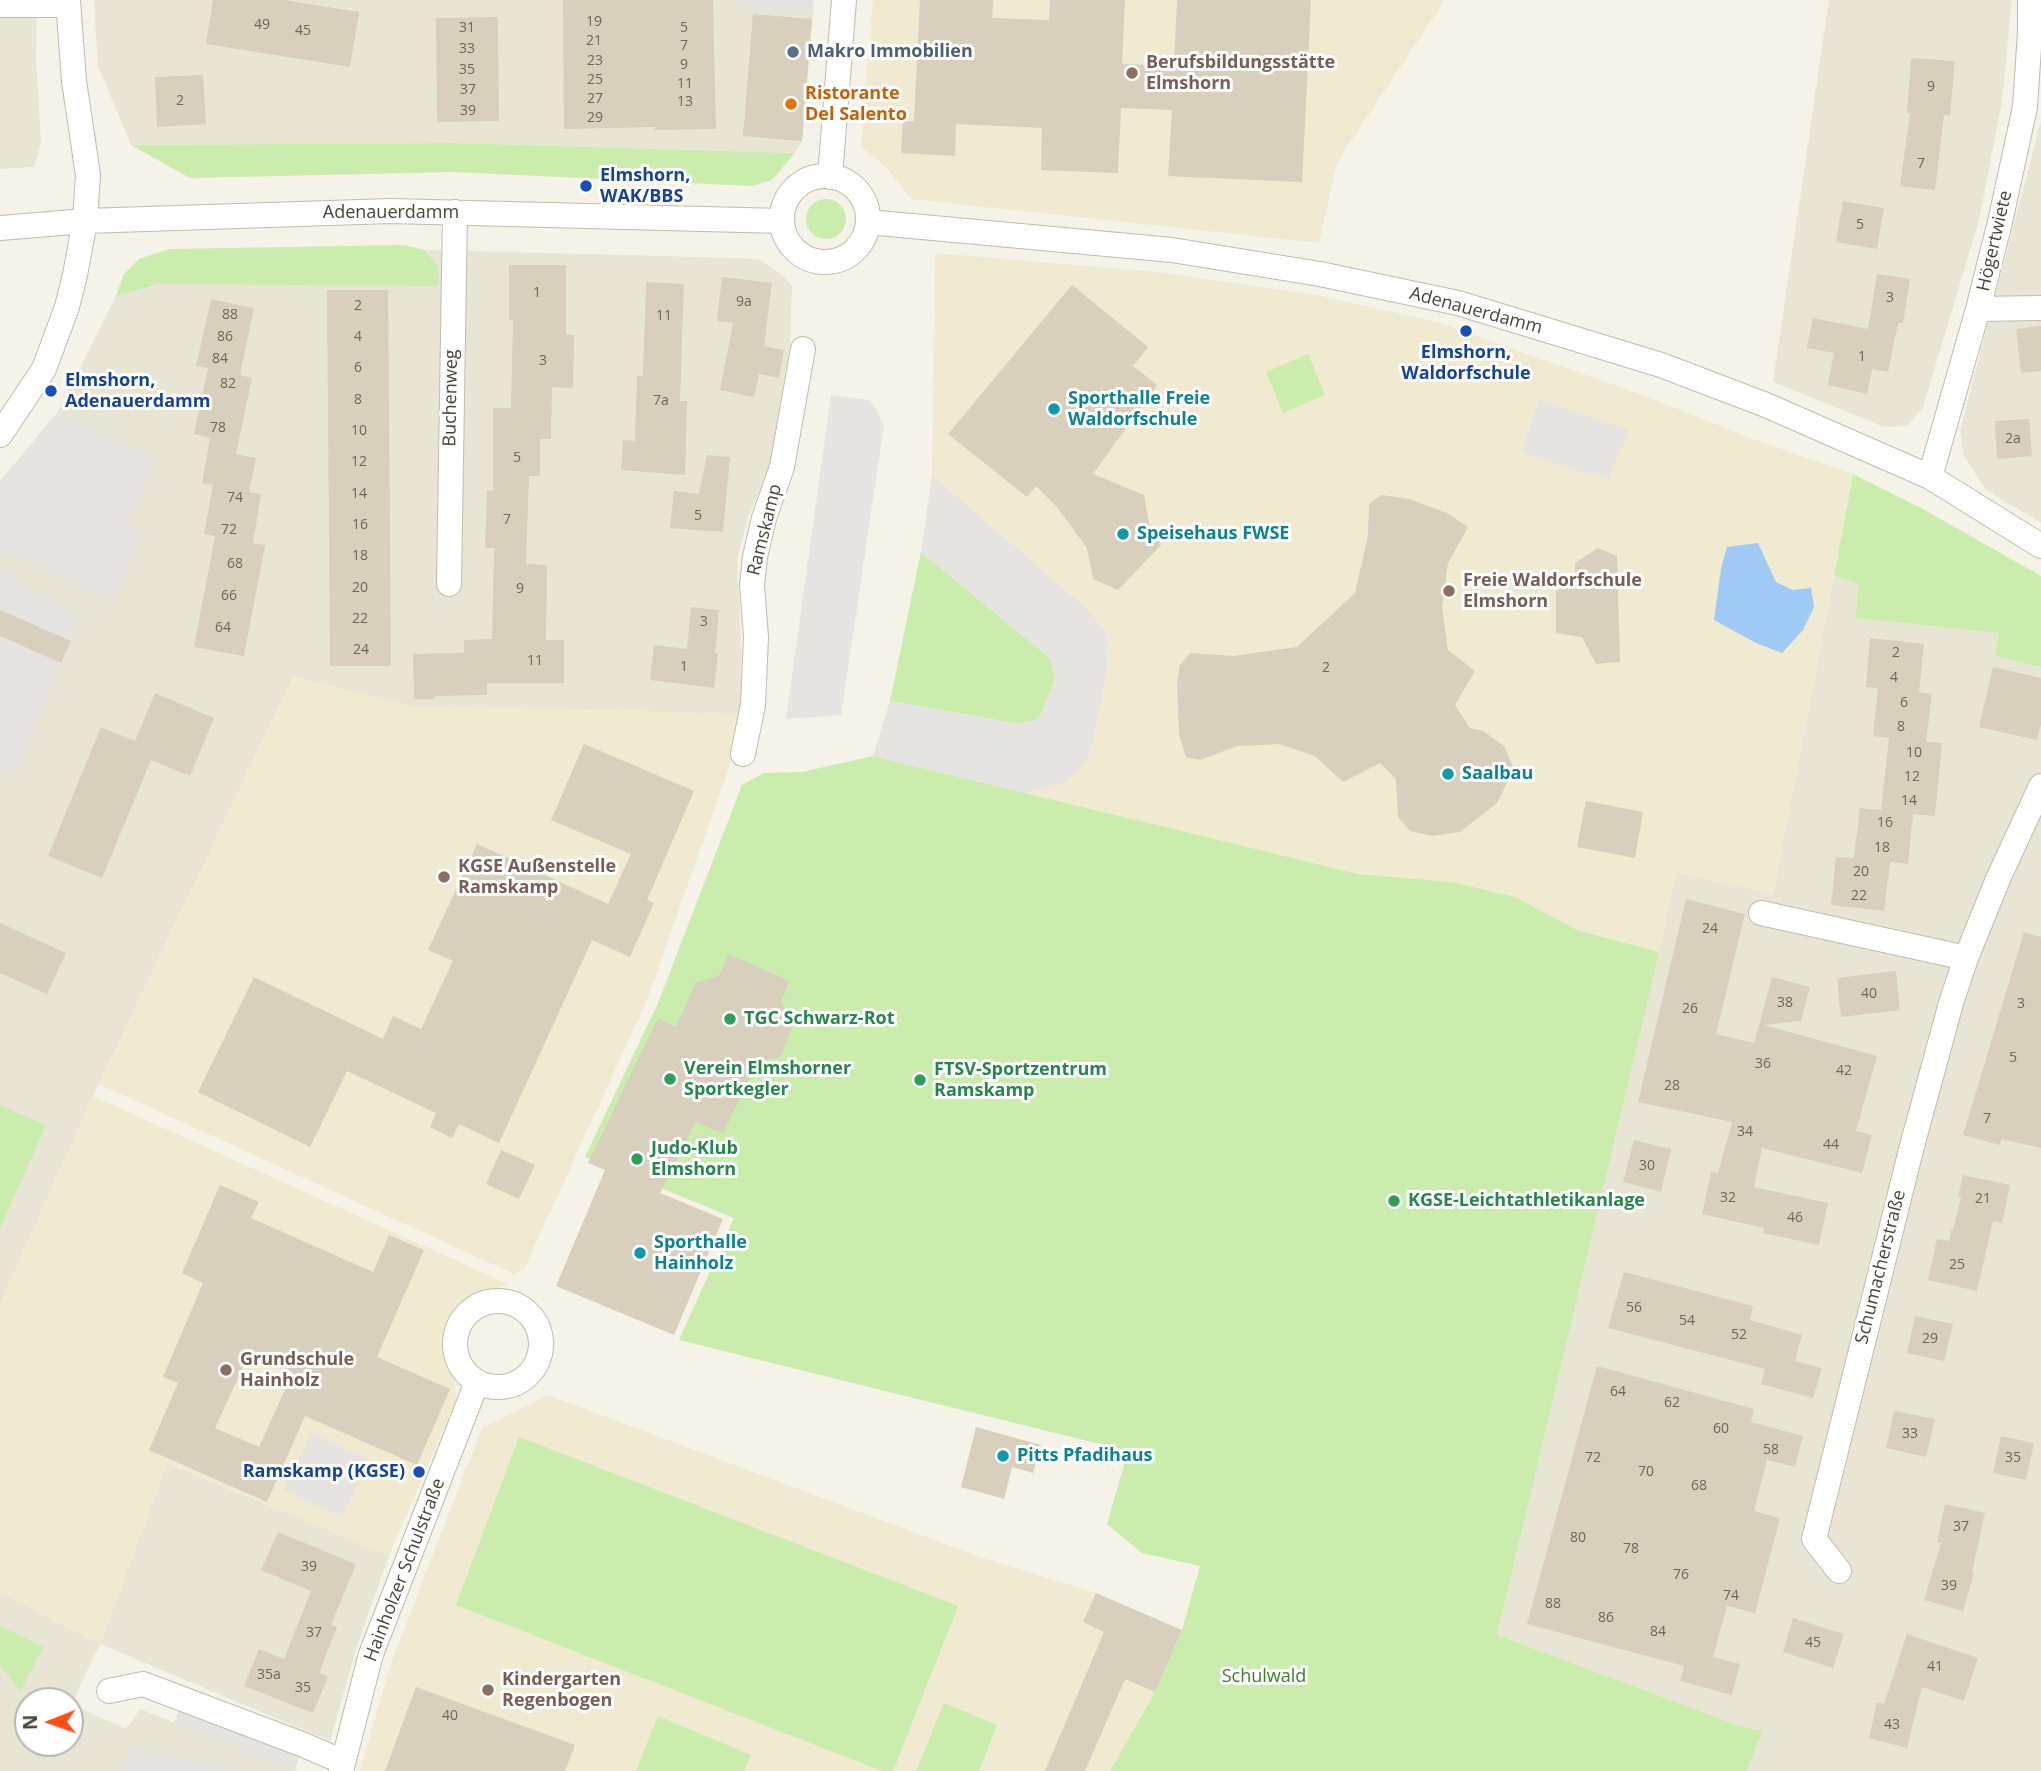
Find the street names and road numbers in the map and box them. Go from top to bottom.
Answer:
street label: Högertwiete [1973,188,2017,294]
street label: Adenauerdamm [323,202,459,224]
street label: Adenauerdamm [1407,283,1545,339]
street label: Buchenweg [439,349,463,447]
street label: Ramskamp [743,482,787,578]
street label: Schumacherstraße [1851,1188,1911,1346]
street label: Hainholzer Schulstraße [360,1475,450,1665]

